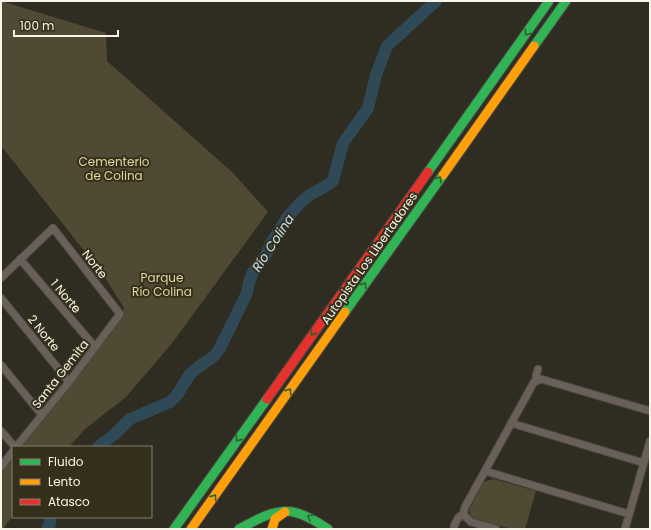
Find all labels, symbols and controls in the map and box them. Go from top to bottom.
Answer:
scale bar [14,12,118,38]
text: 100 m [20,17,54,34]
one-way arrow [525,28,532,35]
park label: Cementerio de Colina [78,153,150,184]
one-way arrow [434,176,442,183]
street label: Autopista Los Libertadores [317,189,421,327]
water label: Río Colina [247,210,299,275]
street label: Norte [78,246,112,282]
park label: Parque Río Colina [132,269,192,300]
street label: 1 Norte [47,275,85,317]
one-way arrow [359,282,367,289]
street label: 2 Norte [24,311,64,355]
one-way arrow [311,328,318,335]
street label: Santa Gemita [28,336,92,412]
one-way arrow [284,388,292,395]
one-way arrow [236,434,243,441]
legend [12,446,152,518]
text: Fluido [48,453,84,470]
text: Lento [48,473,81,490]
text: Atasco [48,493,90,510]
one-way arrow [209,494,217,501]
one-way arrow [307,514,314,522]

